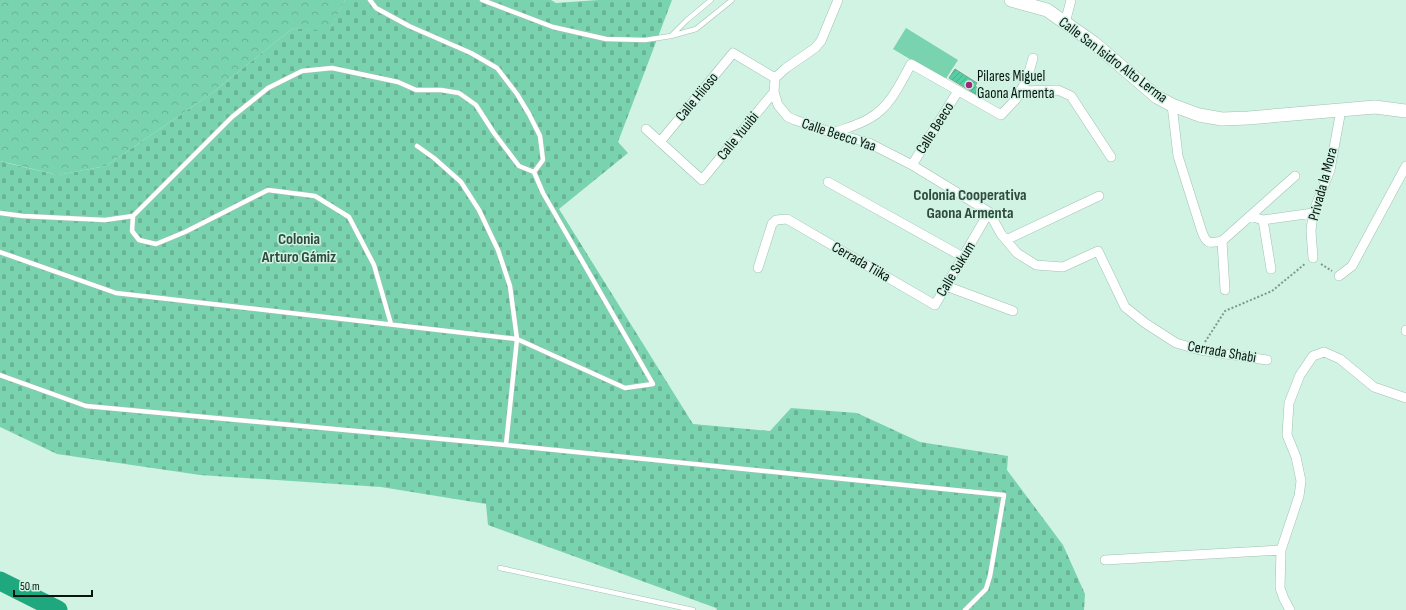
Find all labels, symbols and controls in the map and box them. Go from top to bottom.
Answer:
street label: Calle San Isidro Alto Lerma [1055,13,1171,107]
place label: Pilares Miguel Gaona Armenta [977,67,1055,103]
street label: Calle Hiioso [671,69,723,125]
marker: Pilares Miguel Gaona Armenta [964,80,974,90]
street label: Calle Beeco [912,98,958,158]
street label: Calle Yuuibi [713,108,763,164]
street label: Calle Beeco Yaa [799,114,879,156]
street label: Privada la Mora [1304,145,1342,223]
district label: Colonia Cooperativa Gaona Armenta [913,186,1027,223]
district label: Colonia Arturo Gámiz [261,230,336,267]
street label: Cerrada Tiika [828,238,894,287]
street label: Calle Sukum [932,238,980,300]
street label: Cerrada Shabi [1186,337,1258,367]
scale bar [14,572,92,598]
text: 50 m [20,579,40,594]

